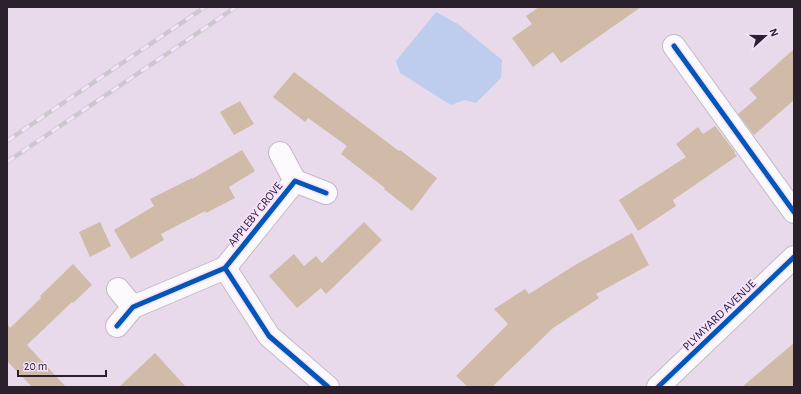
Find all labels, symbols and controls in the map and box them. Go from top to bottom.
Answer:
north arrow [745,16,785,56]
text: N [767,27,780,38]
street label: APPLEBY GROVE [226,179,285,248]
street label: PLYMYARD AVENUE [680,277,758,353]
scale bar [18,352,106,378]
text: 20 m [24,360,47,372]

